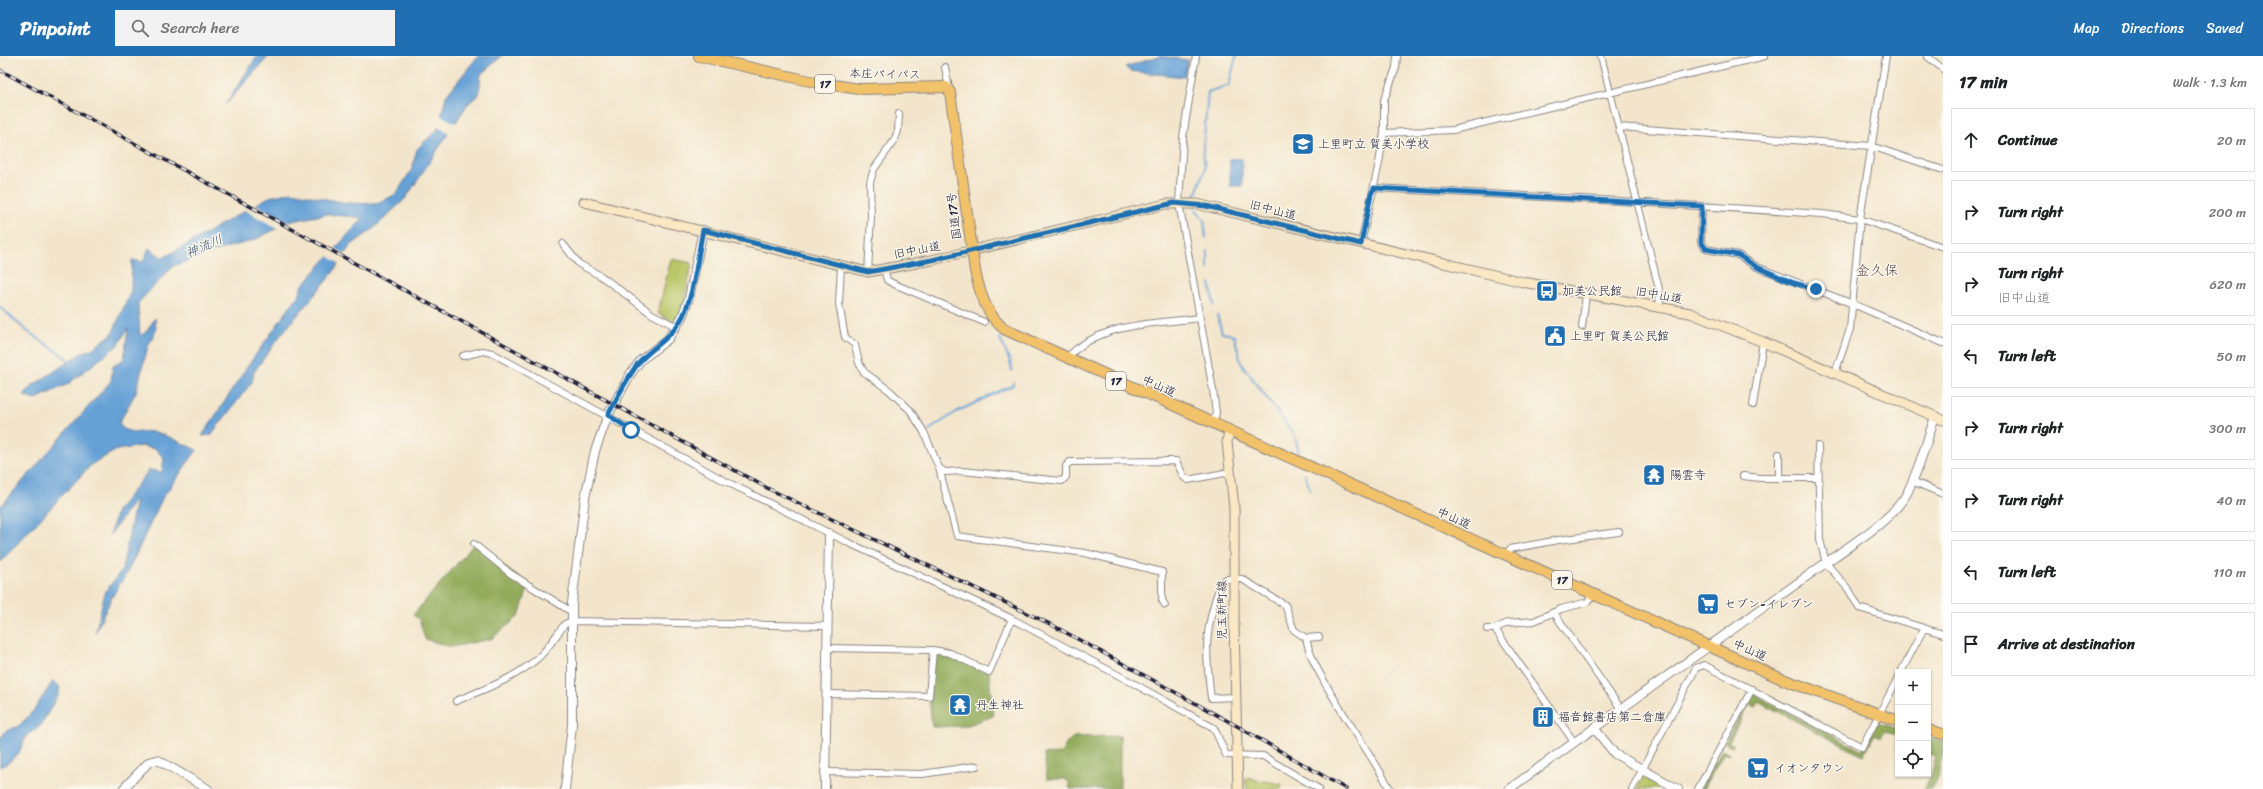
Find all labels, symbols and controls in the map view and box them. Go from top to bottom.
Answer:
search box [115,10,395,46]
text: Pinpoint [20,12,91,45]
text: Search here [161,15,240,41]
text: Map [2073,16,2099,41]
text: Directions [2121,16,2184,41]
text: Saved [2206,16,2243,41]
icon: search [129,17,151,39]
street label: 本庄バイパス [849,62,921,86]
text: 17 min [1959,67,2007,97]
text: Walk · 1.3 km [2173,71,2247,94]
road number: 17 [815,75,835,93]
text: Continue [1998,127,2058,153]
icon: ahead [1960,129,1982,151]
text: 20 m [2217,129,2246,152]
school or university icon: 上里町立 賀美小学校 [1290,131,1316,157]
place label: 上里町立 賀美小学校 [1318,133,1429,155]
street label: 国道17号 [940,191,968,241]
street label: 旧中山道 [1247,194,1299,226]
text: Turn right [1998,199,2063,225]
icon: right [1960,201,1982,223]
text: 200 m [2209,201,2246,224]
water label: 神流川 [182,228,226,264]
street label: 旧中山道 [891,235,943,265]
district label: 金久保 [1856,258,1898,283]
text: Turn right [1998,260,2063,286]
icon: right [1960,273,1982,295]
text: 620 m [2210,273,2246,296]
bus stop icon: 加美公民館 [1534,278,1560,304]
place label: 加美公民館 [1562,280,1622,302]
street label: 旧中山道 [1633,280,1685,310]
route end [1807,280,1825,298]
text: 旧中山道 [1998,286,2050,309]
public building icon: 上里町 賀美公民館 [1542,323,1568,349]
place label: 上里町 賀美公民館 [1570,325,1669,347]
text: Turn left [1998,343,2056,369]
icon: left [1960,345,1982,367]
text: 50 m [2216,345,2246,368]
street label: 中山道 [1138,369,1180,403]
road number: 17 [1106,372,1126,390]
text: Turn right [1998,415,2063,441]
icon: right [1960,417,1982,439]
text: 300 m [2209,417,2246,440]
route start [622,421,640,439]
temple icon: 陽雲寺 [1641,462,1667,488]
place label: 陽雲寺 [1670,464,1706,486]
text: Turn right [1998,487,2063,513]
icon: right [1960,489,1982,511]
text: 40 m [2216,489,2246,512]
street label: 中山道 [1433,501,1475,535]
text: Turn left [1998,559,2056,585]
icon: left [1960,561,1982,583]
text: 110 m [2213,561,2246,584]
road number: 17 [1552,571,1572,589]
street label: 児玉新町線 [1211,580,1233,640]
supermarket icon: セブン-イレブン [1695,591,1721,617]
place label: セブン-イレブン [1724,593,1814,615]
text: Arrive at destination [1998,631,2135,657]
street label: 中山道 [1729,633,1771,667]
icon: arrive [1960,633,1982,655]
map controls [1895,669,1931,777]
button: + [1895,669,1931,705]
temple icon: 丹生神社 [947,692,973,718]
place label: 丹生神社 [976,694,1024,716]
building icon: 福音館書店第二倉庫 [1530,704,1556,730]
button: − [1895,705,1931,741]
place label: 福音館書店第二倉庫 [1558,706,1666,728]
button: locate [1895,741,1931,777]
supermarket icon: イオンタウン [1745,755,1771,781]
place label: イオンタウン [1774,757,1845,779]

